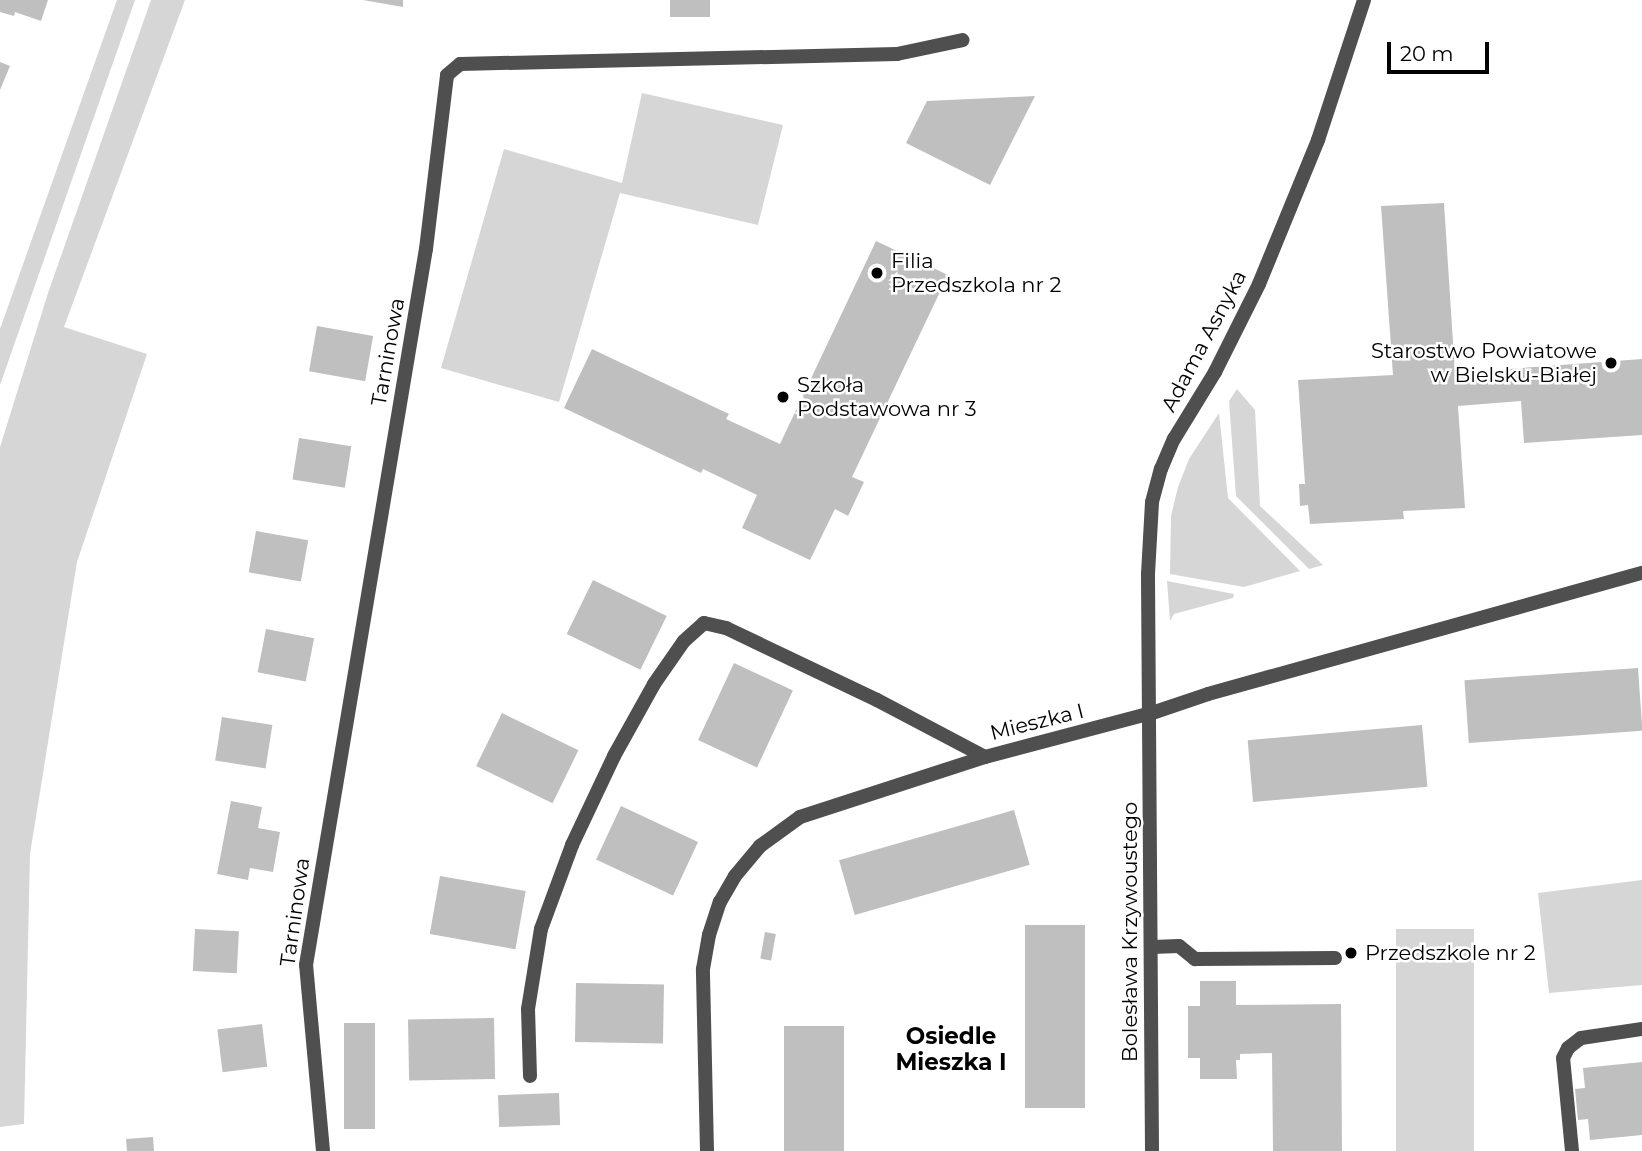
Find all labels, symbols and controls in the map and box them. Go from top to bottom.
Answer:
scale bar [1390,28,1492,72]
text: 20 m [1400,41,1454,66]
place label: Filia Przedszkola nr 2 [891,248,1061,298]
marker: Filia Przedszkola nr 2 [869,265,885,281]
street label: Adama Asnyka [1156,266,1252,416]
street label: Tarninowa [366,296,410,408]
place label: Starostwo Powiatowe w Bielsku-Białej [1371,338,1597,388]
marker: Starostwo Powiatowe w Bielsku-Białej [1603,355,1619,371]
place label: Szkoła Podstawowa nr 3 [797,372,977,422]
marker: Szkoła Podstawowa nr 3 [775,389,791,405]
street label: Mieszka I [987,698,1087,746]
street label: Bolesława Krzywoustego [1117,802,1143,1062]
street label: Tarninowa [275,856,315,968]
place label: Przedszkole nr 2 [1365,940,1536,966]
marker: Przedszkole nr 2 [1343,945,1359,961]
district label: Osiedle Mieszka I [895,1022,1007,1076]

